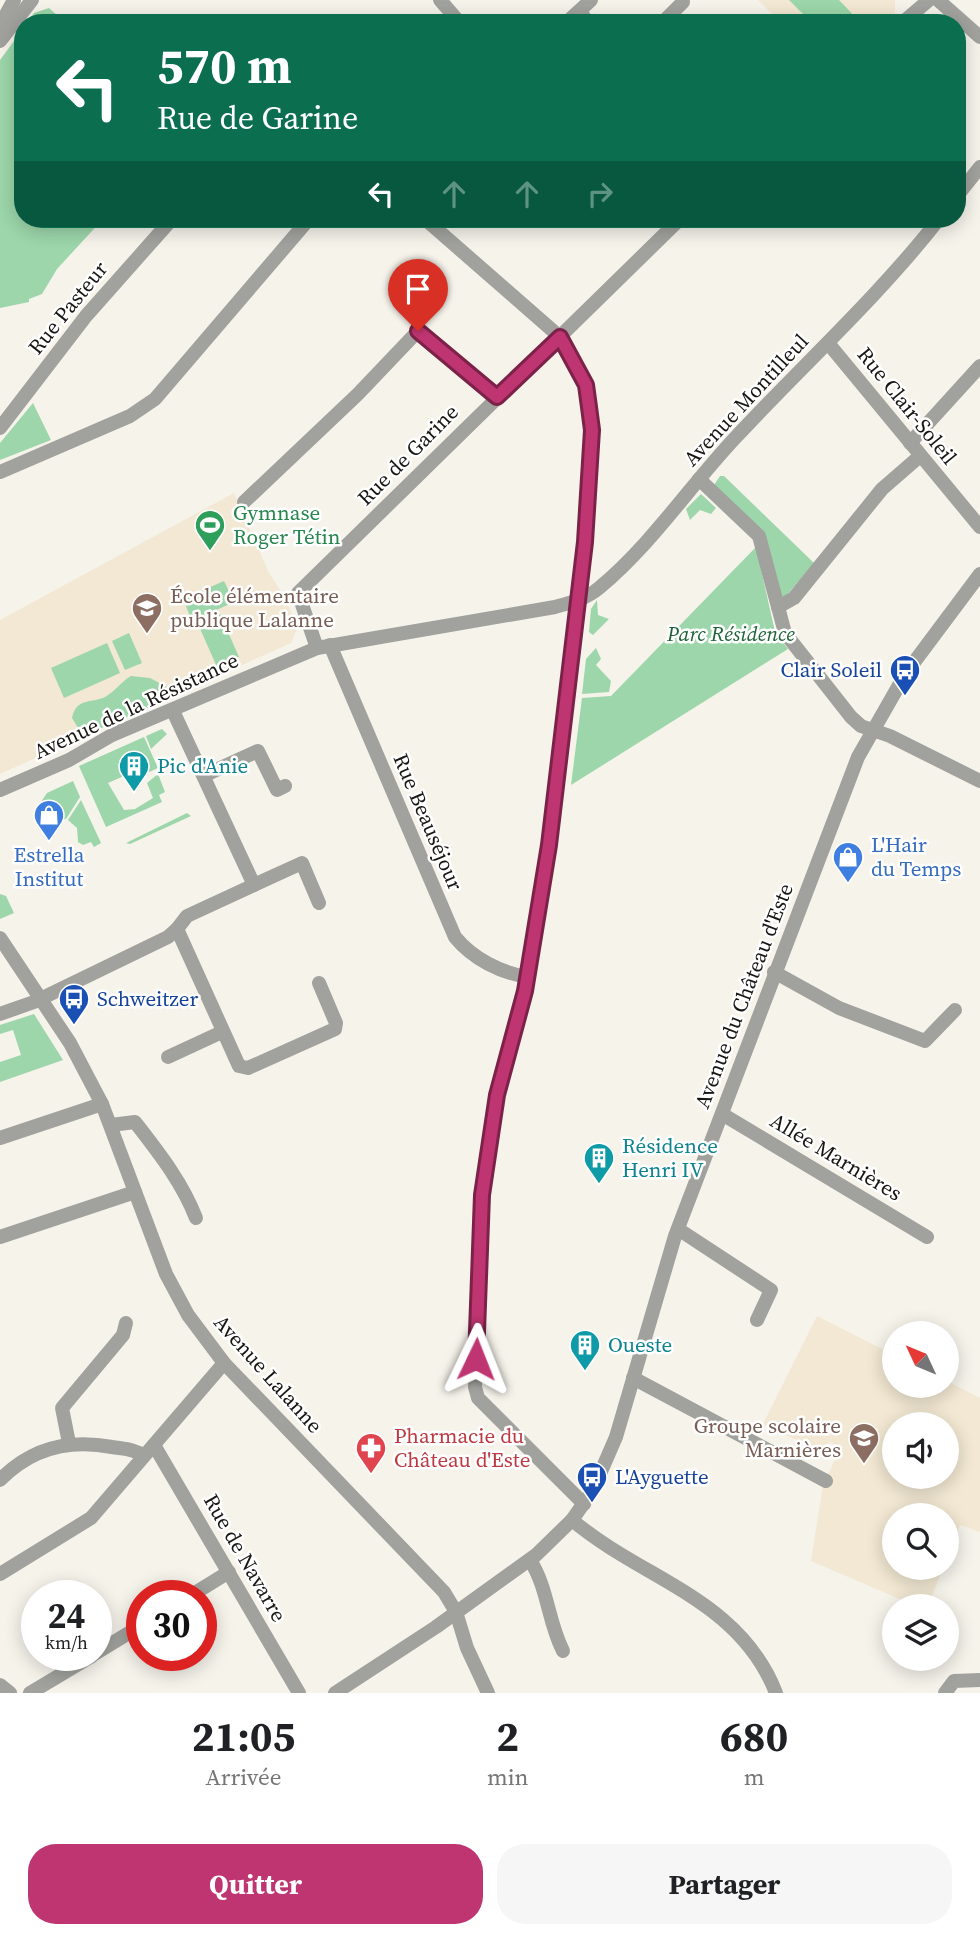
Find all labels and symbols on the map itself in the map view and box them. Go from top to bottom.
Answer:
street label: Rue Pasteur [21,255,114,360]
pin [388,259,448,331]
street label: Avenue Montilleul [677,327,815,472]
street label: Rue Clair-Soleil [851,341,964,471]
street label: Rue de Garine [351,398,465,512]
place label: Gymnase Roger Tétin [233,498,341,551]
sports icon: Gymnase Roger Tétin [193,508,227,552]
place label: École élémentaire publique Lalanne [170,581,339,634]
school or university icon: École élémentaire publique Lalanne [130,591,164,635]
park label: Parc Résidence [666,619,795,648]
street label: Avenue de la Résistance [29,645,243,766]
bus stop icon: Clair Soleil [888,653,922,697]
place label: Clair Soleil [780,655,882,684]
building icon: Pic d'Anie [117,749,151,793]
street label: Rue Beauséjour [387,749,470,895]
place label: Pic d'Anie [157,751,248,780]
shop icon: Estrella Institut [32,798,66,842]
place label: L'Hair du Temps [871,830,961,883]
place label: Estrella Institut [14,840,85,893]
shop icon: L'Hair du Temps [831,840,865,884]
street label: Avenue du Château d'Este [687,879,800,1113]
bus stop icon: Schweitzer [57,982,91,1026]
place label: Schweitzer [97,984,198,1013]
street label: Allée Marnières [765,1106,908,1207]
place label: Résidence Henri IV [622,1131,718,1184]
building icon: Résidence Henri IV [582,1141,616,1185]
street label: Avenue Lalanne [207,1308,329,1439]
north arrow [882,1321,959,1398]
position arrow [439,1322,513,1396]
building icon: Oueste [568,1328,602,1372]
place label: Oueste [608,1330,672,1359]
place label: Groupe scolaire Marnières [694,1411,841,1464]
place label: Pharmacie du Château d'Este [394,1421,530,1474]
school or university icon: Groupe scolaire Marnières [847,1421,881,1465]
pharmacy icon: Pharmacie du Château d'Este [354,1431,388,1475]
bus stop icon: L'Ayguette [575,1460,609,1504]
place label: L'Ayguette [615,1462,709,1491]
street label: Rue de Navarre [197,1489,294,1627]
speed limit sign: 30 [126,1580,217,1671]

